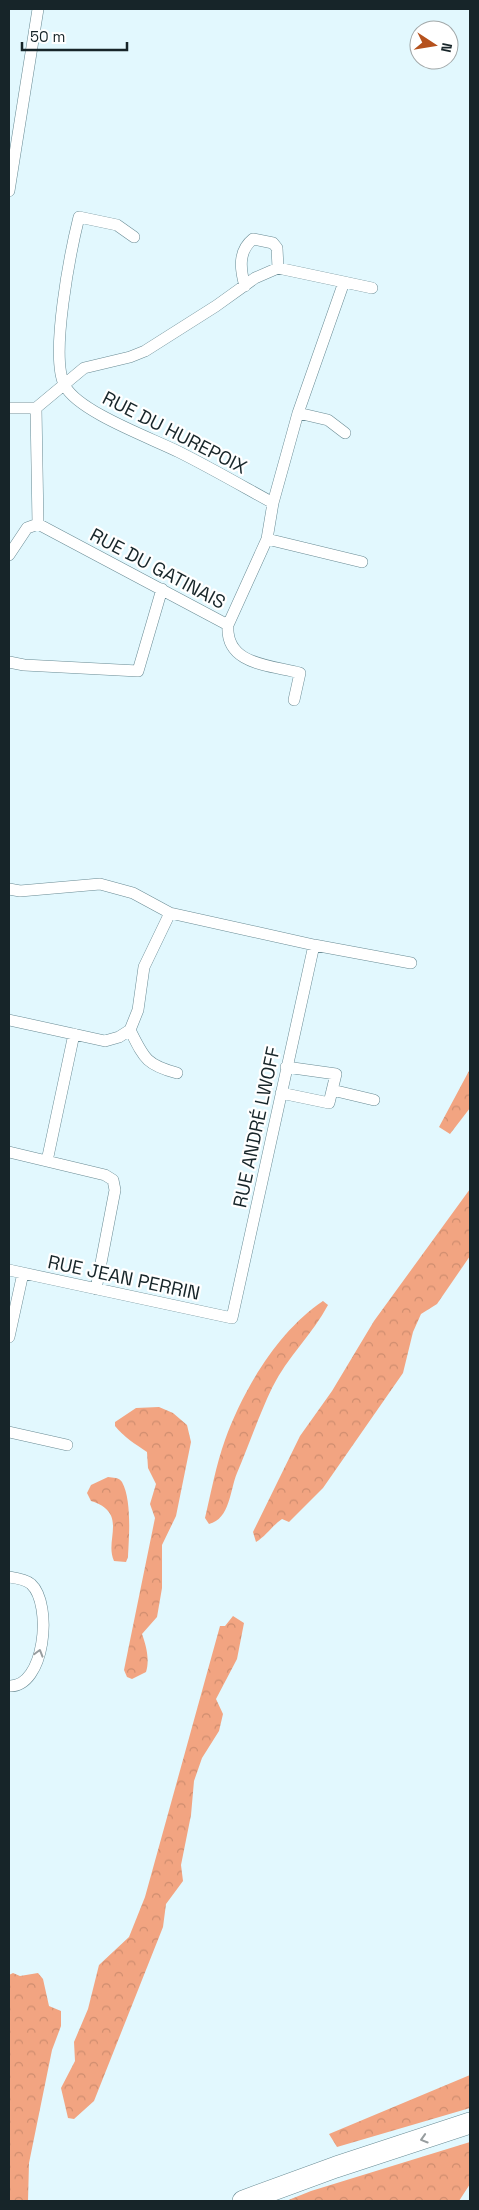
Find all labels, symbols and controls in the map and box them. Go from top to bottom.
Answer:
scale bar [22,20,128,52]
north arrow [409,20,459,70]
text: 50 m [30,27,65,46]
text: N [437,41,456,54]
street label: RUE DU HUREPOIX [98,385,251,480]
street label: RUE DU GATINAIS [86,522,230,615]
street label: RUE ANDRÉ LWOFF [227,1044,286,1210]
street label: RUE JEAN PERRIN [45,1249,202,1306]
one-way arrow [33,1648,44,1657]
one-way arrow [420,2133,429,2143]

